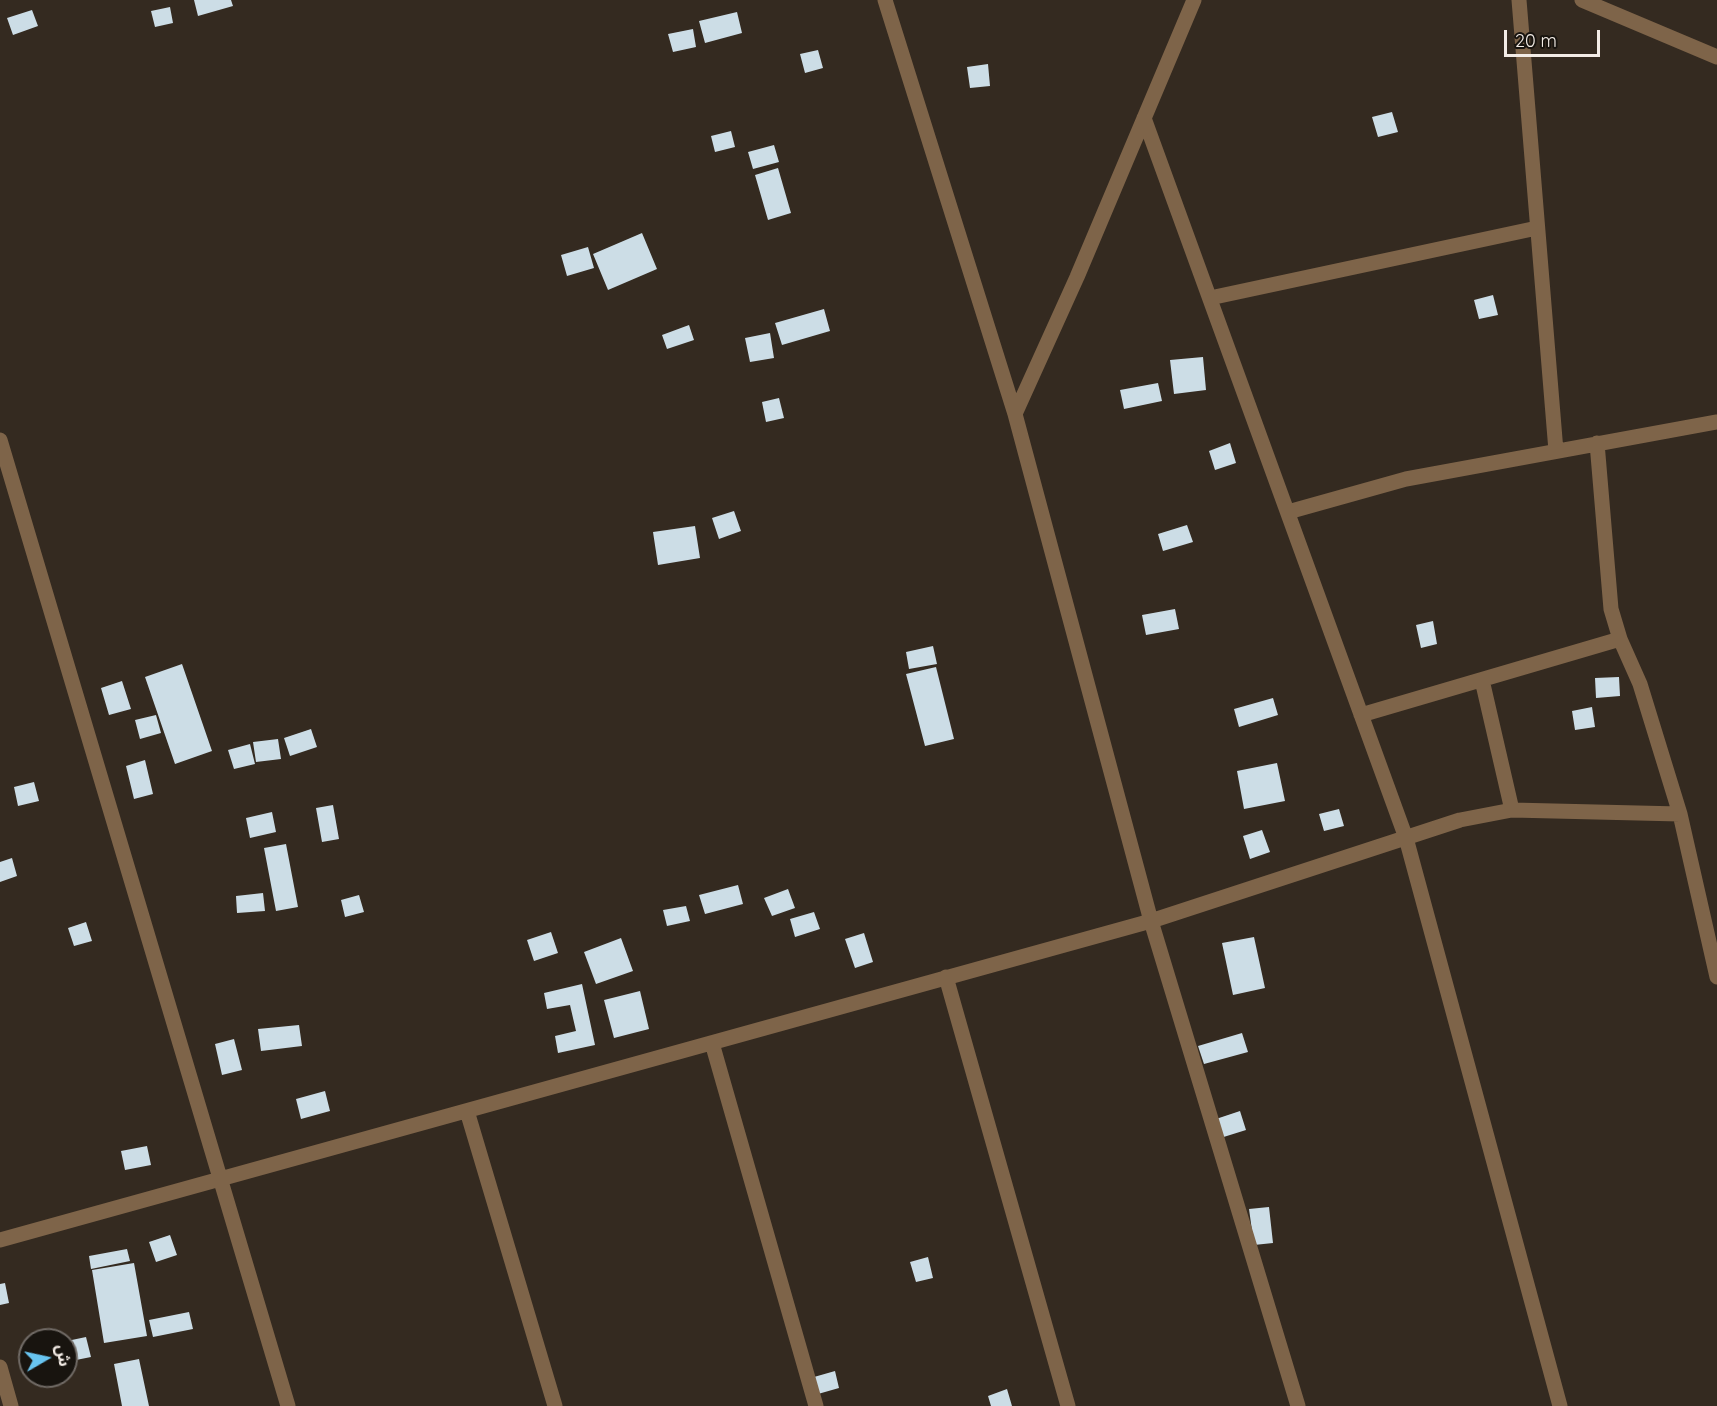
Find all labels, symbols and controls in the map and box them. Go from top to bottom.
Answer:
scale bar [1507,18,1603,56]
text: 20 m [1515,29,1557,52]
north arrow [18,1328,78,1388]
text: ش [52,1343,75,1368]

